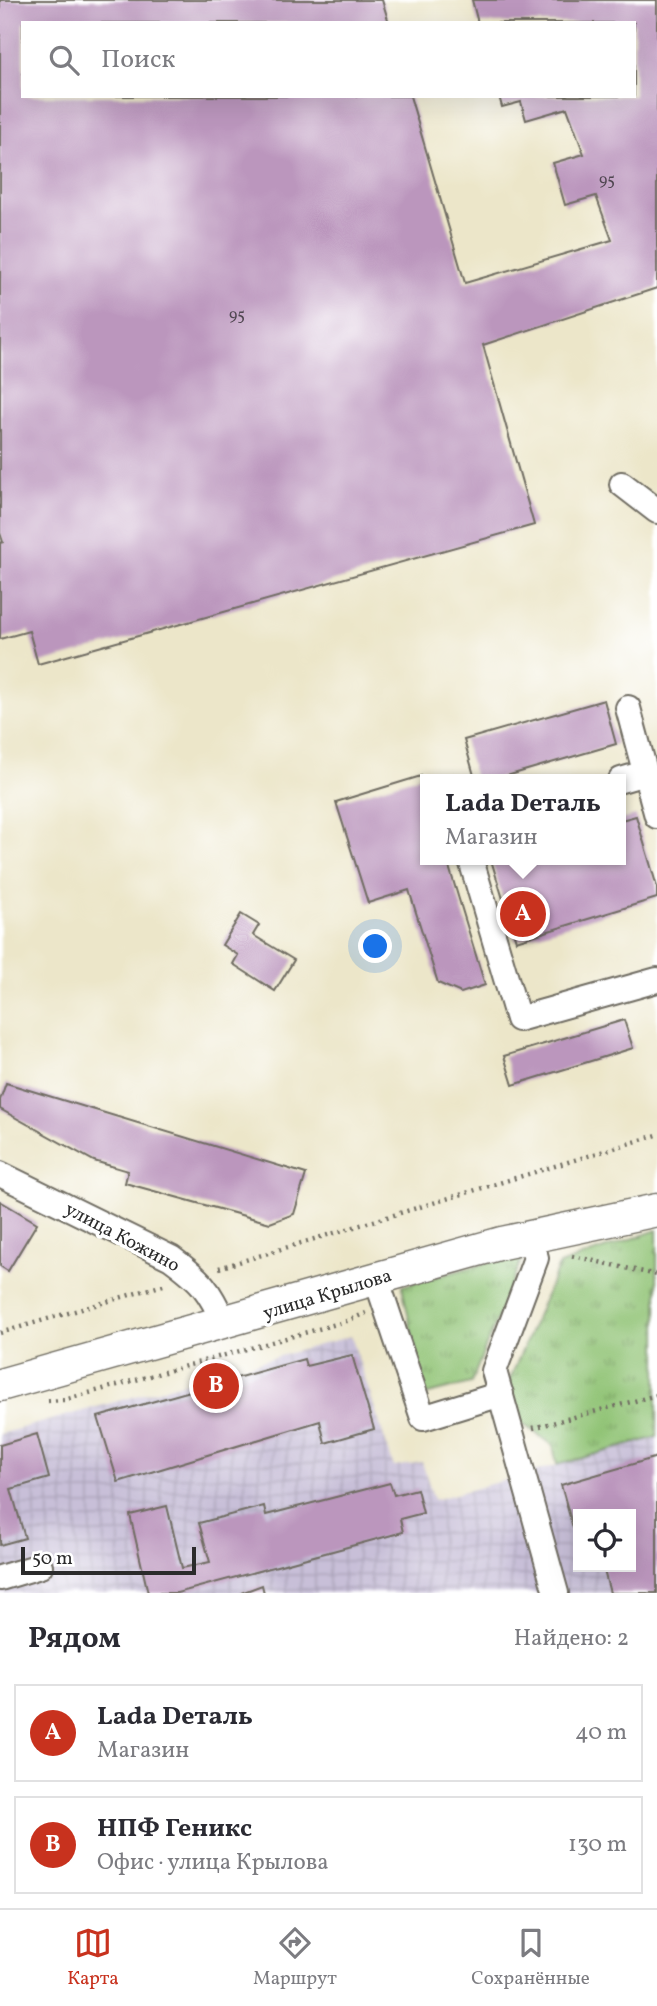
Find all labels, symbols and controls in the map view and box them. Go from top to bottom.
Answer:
search box [21,21,636,98]
icon: search [45,41,83,79]
text: Поиск [101,42,175,78]
house number: 95 [599,170,615,192]
house number: 95 [229,305,245,327]
popup [420,774,626,865]
text: Lada Dеталь [445,786,601,822]
text: Магазин [445,822,537,854]
pin: A [500,888,546,940]
your location [358,929,392,963]
street label: улица Кожино [60,1196,184,1279]
street label: улица Крылова [260,1263,395,1327]
pin: B [193,1360,239,1412]
map controls [573,1509,636,1572]
button: locate [573,1509,636,1572]
scale bar [21,1544,196,1576]
text: 50 m [32,1546,73,1572]
text: Рядом [28,1618,121,1660]
text: Найдено: 2 [514,1623,629,1655]
text: Lada Dеталь [97,1699,253,1735]
text: A [45,1717,61,1749]
text: 40 m [575,1717,627,1749]
text: Магазин [97,1735,189,1767]
text: НПФ Геникс [97,1811,252,1847]
text: B [45,1829,61,1861]
text: 130 m [568,1829,627,1861]
text: Офис · улица Крылова [97,1847,329,1879]
tab: Карта [67,1924,119,1992]
tab: Маршрут [253,1924,337,1992]
tab: Сохранённые [471,1924,590,1992]

